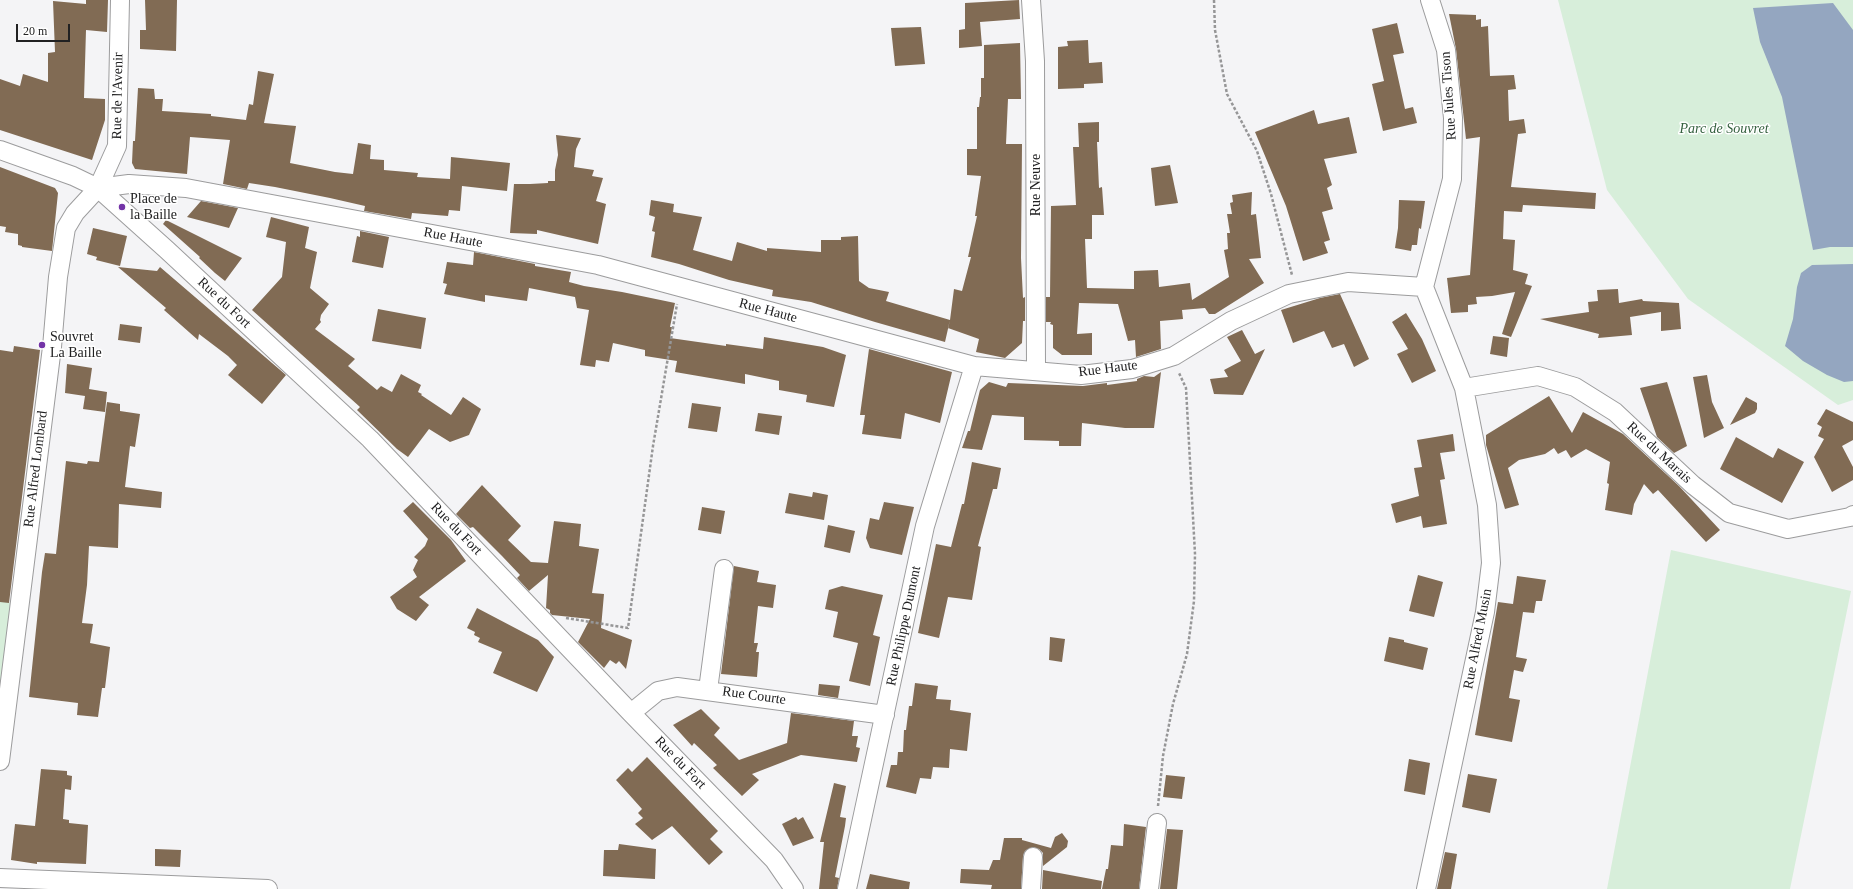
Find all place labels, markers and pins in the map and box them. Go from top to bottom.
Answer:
place label: Place de la Baille [130,191,177,224]
marker: Place de la Baille [117,202,127,212]
place label: Souvret La Baille [50,329,102,362]
marker: Souvret La Baille [37,340,47,350]

